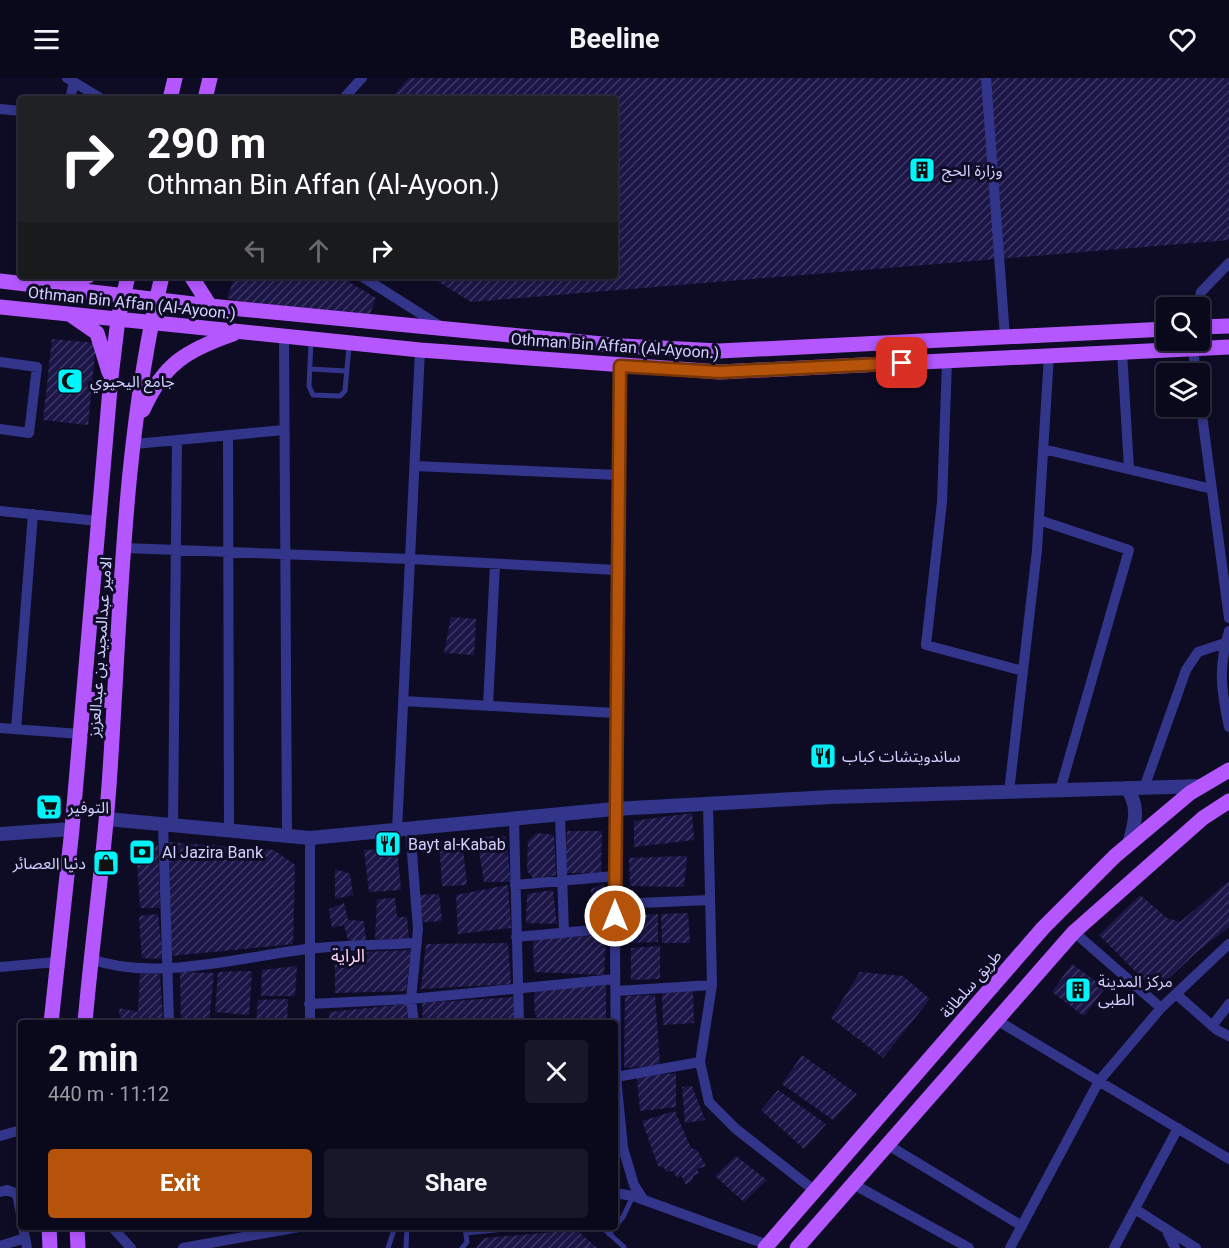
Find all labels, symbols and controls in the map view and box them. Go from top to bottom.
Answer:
icon: menu [30,23,63,56]
text: Beeline [569,23,660,55]
icon: heart [1166,23,1199,56]
text: 290 m [147,119,266,168]
icon: right [48,120,126,198]
building icon: وزارة الحج [907,155,937,185]
place label: وزارة الحج [942,161,1003,183]
text: Othman Bin Affan (Al-Ayoon.) [147,169,500,201]
icon: left [239,234,272,267]
icon: ahead [302,234,335,267]
icon: right [365,234,398,267]
street label: Othman Bin Affan (Al-Ayoon.) [27,283,237,323]
map controls [1156,297,1210,417]
button: search [1156,297,1210,351]
street label: Othman Bin Affan (Al-Ayoon.) [510,329,720,363]
pin [876,337,927,388]
icon: arrive [885,346,918,379]
button: layers [1156,363,1210,417]
mosque icon: جامع اليحيوي [55,366,85,396]
place label: جامع اليحيوي [90,372,175,394]
street label: الامير عبدالمجيد بن عبدالعزيز [84,556,116,739]
restaurant icon: ساندويتشات كباب [808,741,838,771]
place label: ساندويتشات كباب [842,747,961,766]
supermarket icon: التوفير [34,792,64,822]
place label: التوفير [67,798,109,817]
restaurant icon: Bayt al-Kabab [373,829,403,859]
place label: Bayt al-Kabab [408,835,506,854]
bank icon: Al Jazira Bank [127,837,157,867]
place label: Al Jazira Bank [162,843,264,862]
shop icon: دنيا العصائر [91,848,121,878]
place label: دنيا العصائر [12,854,86,873]
position arrow [583,884,647,948]
district label: الراية [331,945,365,967]
street label: طريق سلطانة [936,946,1007,1023]
place label: مرکز المدینة الطبی [1098,972,1173,1009]
building icon: مرکز المدینة الطبی [1063,975,1093,1005]
text: 2 min [48,1038,139,1080]
button: close [525,1040,588,1103]
text: 440 m · 11:12 [48,1082,169,1106]
button: Exit [48,1149,312,1218]
button: Share [324,1149,588,1218]

